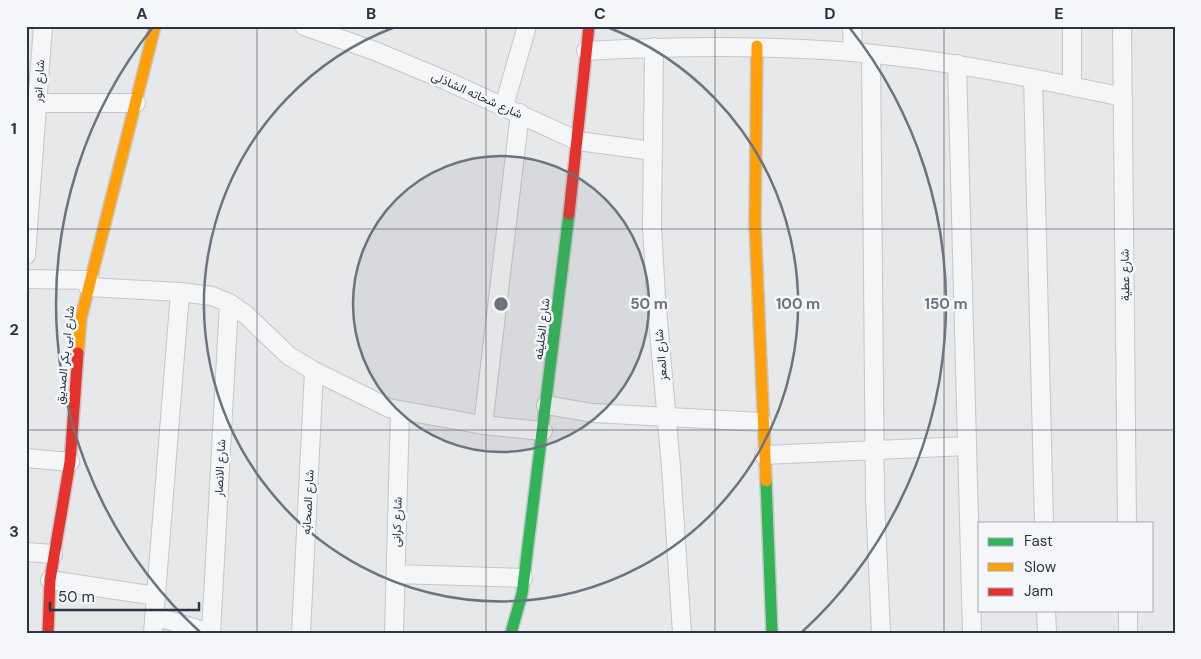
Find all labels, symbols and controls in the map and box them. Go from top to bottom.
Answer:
text: A [136,3,148,24]
text: B [366,3,376,24]
text: C [594,3,606,24]
text: D [824,3,836,24]
text: E [1054,3,1064,24]
street label: شارع انور [29,59,49,104]
street label: شارع شحاته الشاذلى [429,68,525,123]
text: 1 [11,118,17,139]
street label: شارع عطية [1117,249,1134,301]
text: 50 m [630,294,668,314]
text: 100 m [776,294,820,314]
text: 150 m [925,294,968,314]
centre of rings [492,295,510,313]
street label: شارع الخليفه [530,297,555,361]
street label: شارع ابى بكر الصديق [52,305,79,405]
text: 2 [9,319,19,340]
street label: شارع المعز [651,328,672,383]
street label: شارع الانصار [210,439,231,498]
street label: شارع الصحابه [298,469,319,535]
street label: شارع كرانى [388,497,407,548]
text: 3 [9,521,19,542]
legend [978,522,1154,612]
text: Fast [1024,531,1053,551]
text: Slow [1024,557,1057,577]
scale bar [50,579,199,611]
text: Jam [1024,581,1053,601]
text: 50 m [58,587,95,607]

